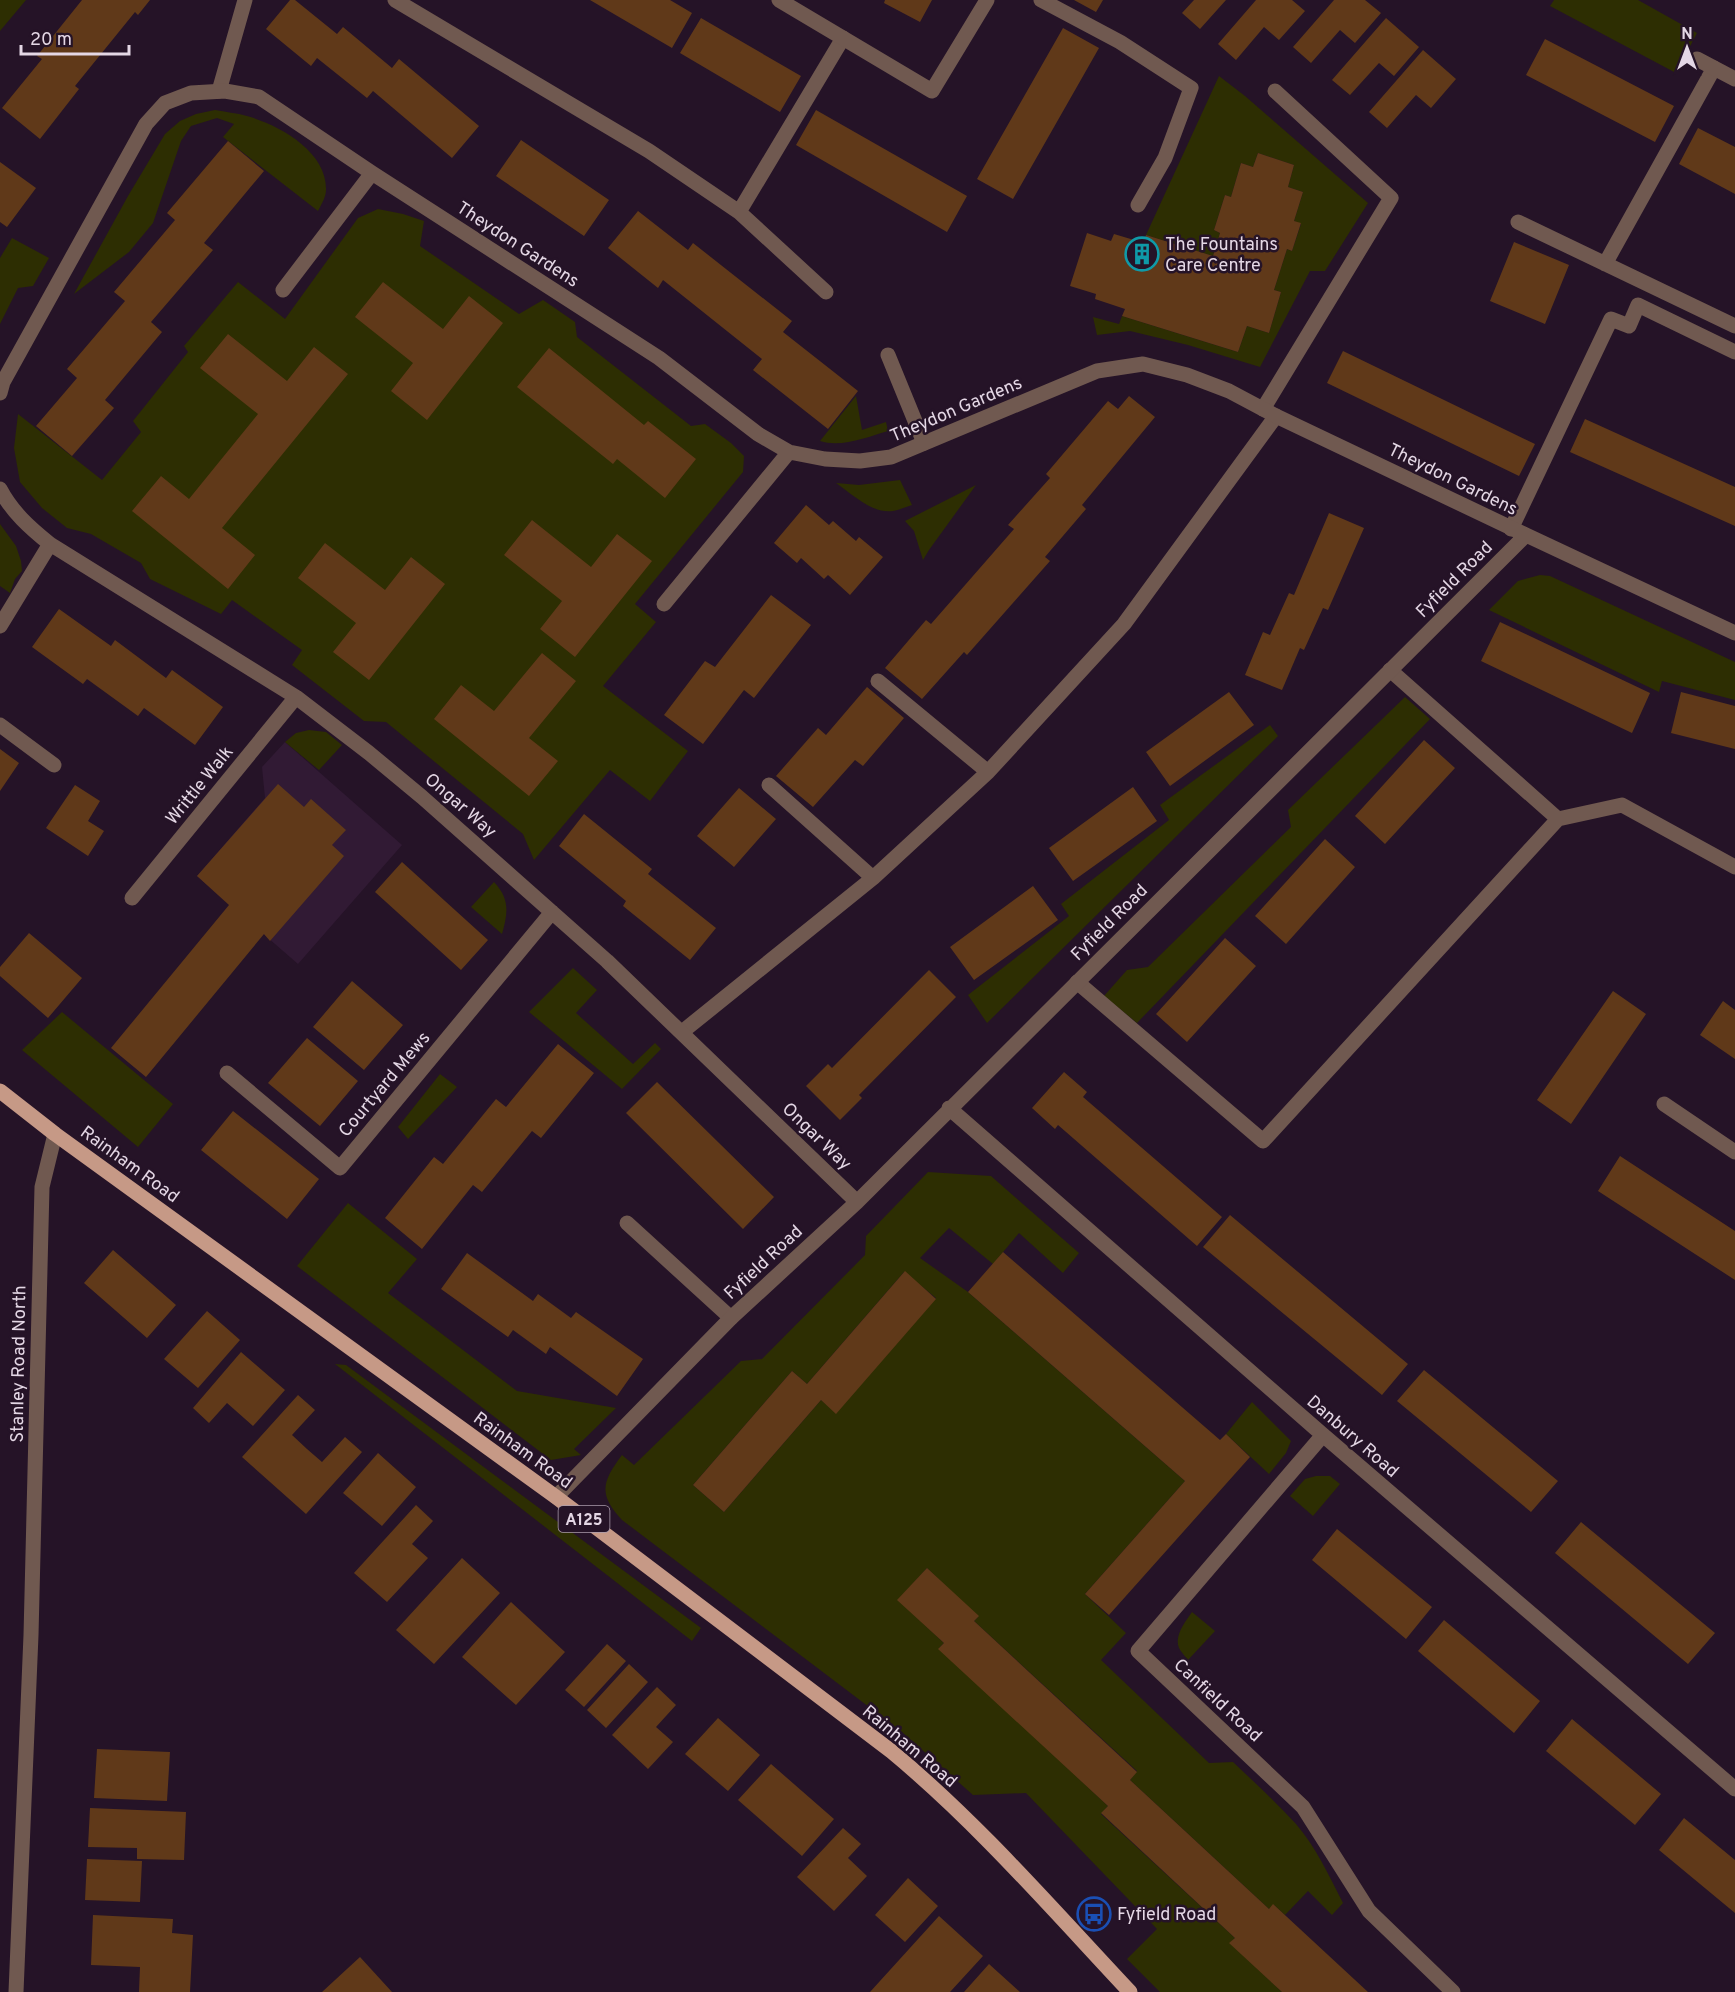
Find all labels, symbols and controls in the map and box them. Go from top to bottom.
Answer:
scale bar [21,18,129,56]
north arrow [1657,18,1717,78]
text: N [1681,25,1693,45]
text: 20 m [30,29,72,52]
street label: Theydon Gardens [452,197,583,293]
place label: The Fountains Care Centre [1165,234,1278,278]
building icon: The Fountains Care Centre [1124,236,1160,272]
street label: Theydon Gardens [887,372,1026,449]
street label: Theydon Gardens [1384,439,1521,522]
street label: Fyfield Road [1412,537,1498,623]
street label: Writtle Walk [161,742,239,830]
street label: Ongar Way [419,769,501,844]
street label: Fyfield Road [1067,880,1153,966]
street label: Courtyard Mews [334,1027,436,1142]
street label: Ongar Way [776,1098,856,1176]
street label: Rainham Road [75,1122,183,1209]
street label: Fyfield Road [720,1221,808,1305]
street label: Stanley Road North [7,1285,32,1443]
street label: Danbury Road [1301,1391,1403,1483]
street label: Rainham Road [468,1408,576,1495]
road number: A125 [558,1506,610,1532]
street label: Canfield Road [1168,1654,1266,1748]
street label: Rainham Road [857,1701,961,1794]
bus stop icon: Fyfield Road [1076,1896,1112,1932]
place label: Fyfield Road [1117,1904,1216,1927]

